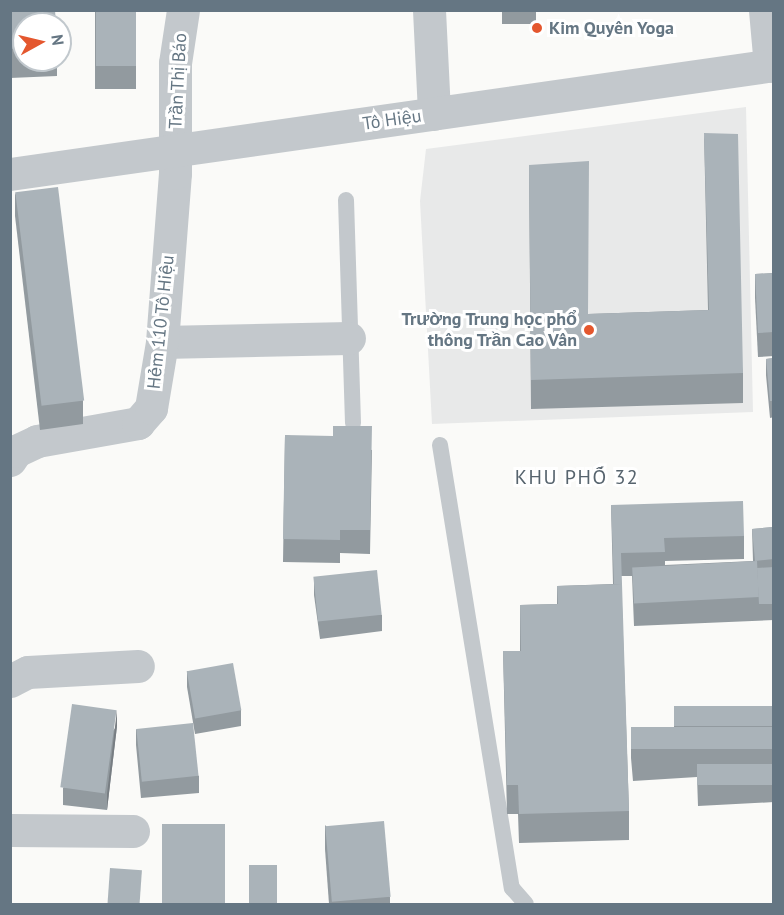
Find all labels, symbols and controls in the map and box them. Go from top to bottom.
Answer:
north arrow [12,12,72,72]
place label: Kim Quyên Yoga [549,17,675,39]
marker: Kim Quyên Yoga [530,21,544,35]
street label: Trần Thị Báo [165,32,191,130]
text: N [47,33,68,46]
street label: Tô Hiệu [361,105,423,135]
street label: Hẻm 110 Tô Hiệu [143,254,179,390]
place label: Trường Trung học phổ thông Trần Cao Vân [400,309,577,352]
marker: Trường Trung học phổ thông Trần Cao Vân [582,323,596,337]
district label: KHU PHỐ 32 [515,465,639,489]

